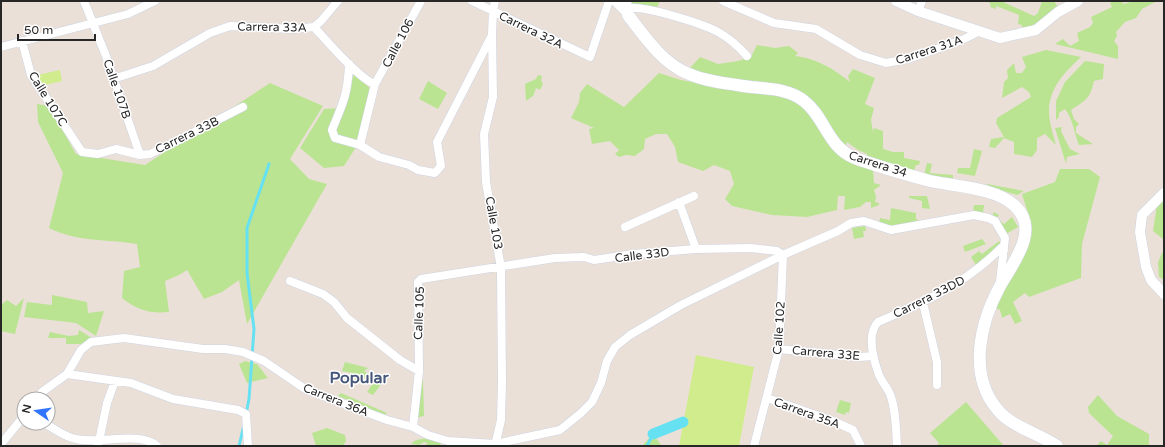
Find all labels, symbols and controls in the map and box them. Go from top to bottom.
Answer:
street label: Carrera 32A [497,9,565,52]
scale bar [18,16,95,42]
street label: Calle 106 [379,16,417,70]
street label: Carrera 33A [237,19,307,35]
text: 50 m [24,23,53,37]
street label: Carrera 31A [894,33,964,67]
street label: Calle 107B [100,57,134,121]
street label: Calle 107C [26,69,70,129]
street label: Carrera 33B [153,114,221,156]
street label: Carrera 34 [847,148,909,180]
street label: Calle 103 [482,195,506,251]
street label: Calle 33D [614,245,670,265]
street label: Carrera 33DD [891,273,967,321]
street label: Calle 105 [411,286,427,340]
street label: Calle 102 [770,301,788,355]
street label: Carrera 33E [791,343,861,363]
district label: Popular [329,368,389,388]
street label: Carrera 36A [301,381,371,420]
north arrow [16,391,56,431]
street label: Carrera 35A [772,395,842,431]
text: N [19,403,34,415]

